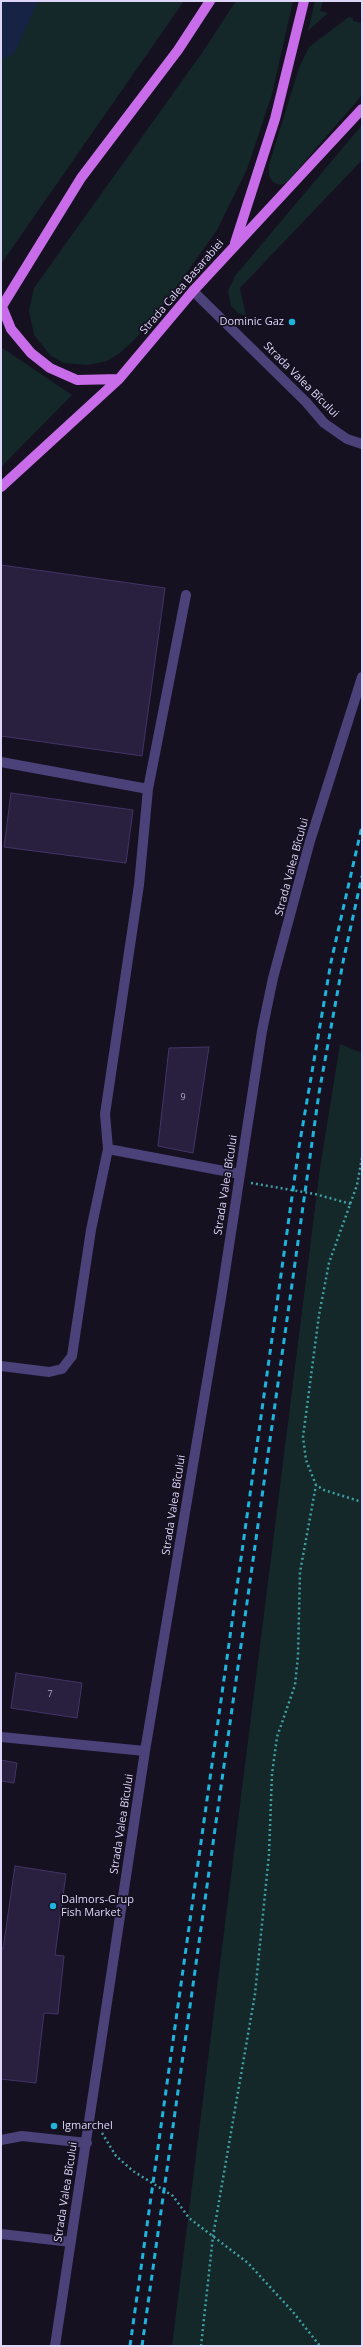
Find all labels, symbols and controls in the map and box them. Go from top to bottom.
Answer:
street label: Strada Calea Basarabiei [137,237,227,337]
place label: Dominic Gaz [220,315,284,329]
marker: Dominic Gaz [287,317,297,327]
street label: Strada Valea Bîcului [261,340,341,420]
street label: Strada Valea Bîcului [273,816,311,918]
house number: 9 [180,1092,186,1102]
street label: Strada Valea Bîcului [212,1134,240,1236]
street label: Strada Valea Bîcului [160,1454,188,1556]
house number: 7 [47,1689,53,1699]
street label: Strada Valea Bîcului [108,1773,136,1875]
place label: Dalmors-Grup Fish Market [61,1893,134,1919]
marker: Dalmors-Grup Fish Market [48,1901,58,1911]
place label: Igmarchel [62,2119,113,2133]
marker: Igmarchel [49,2121,59,2131]
street label: Strada Valea Bîcului [52,2141,80,2243]

